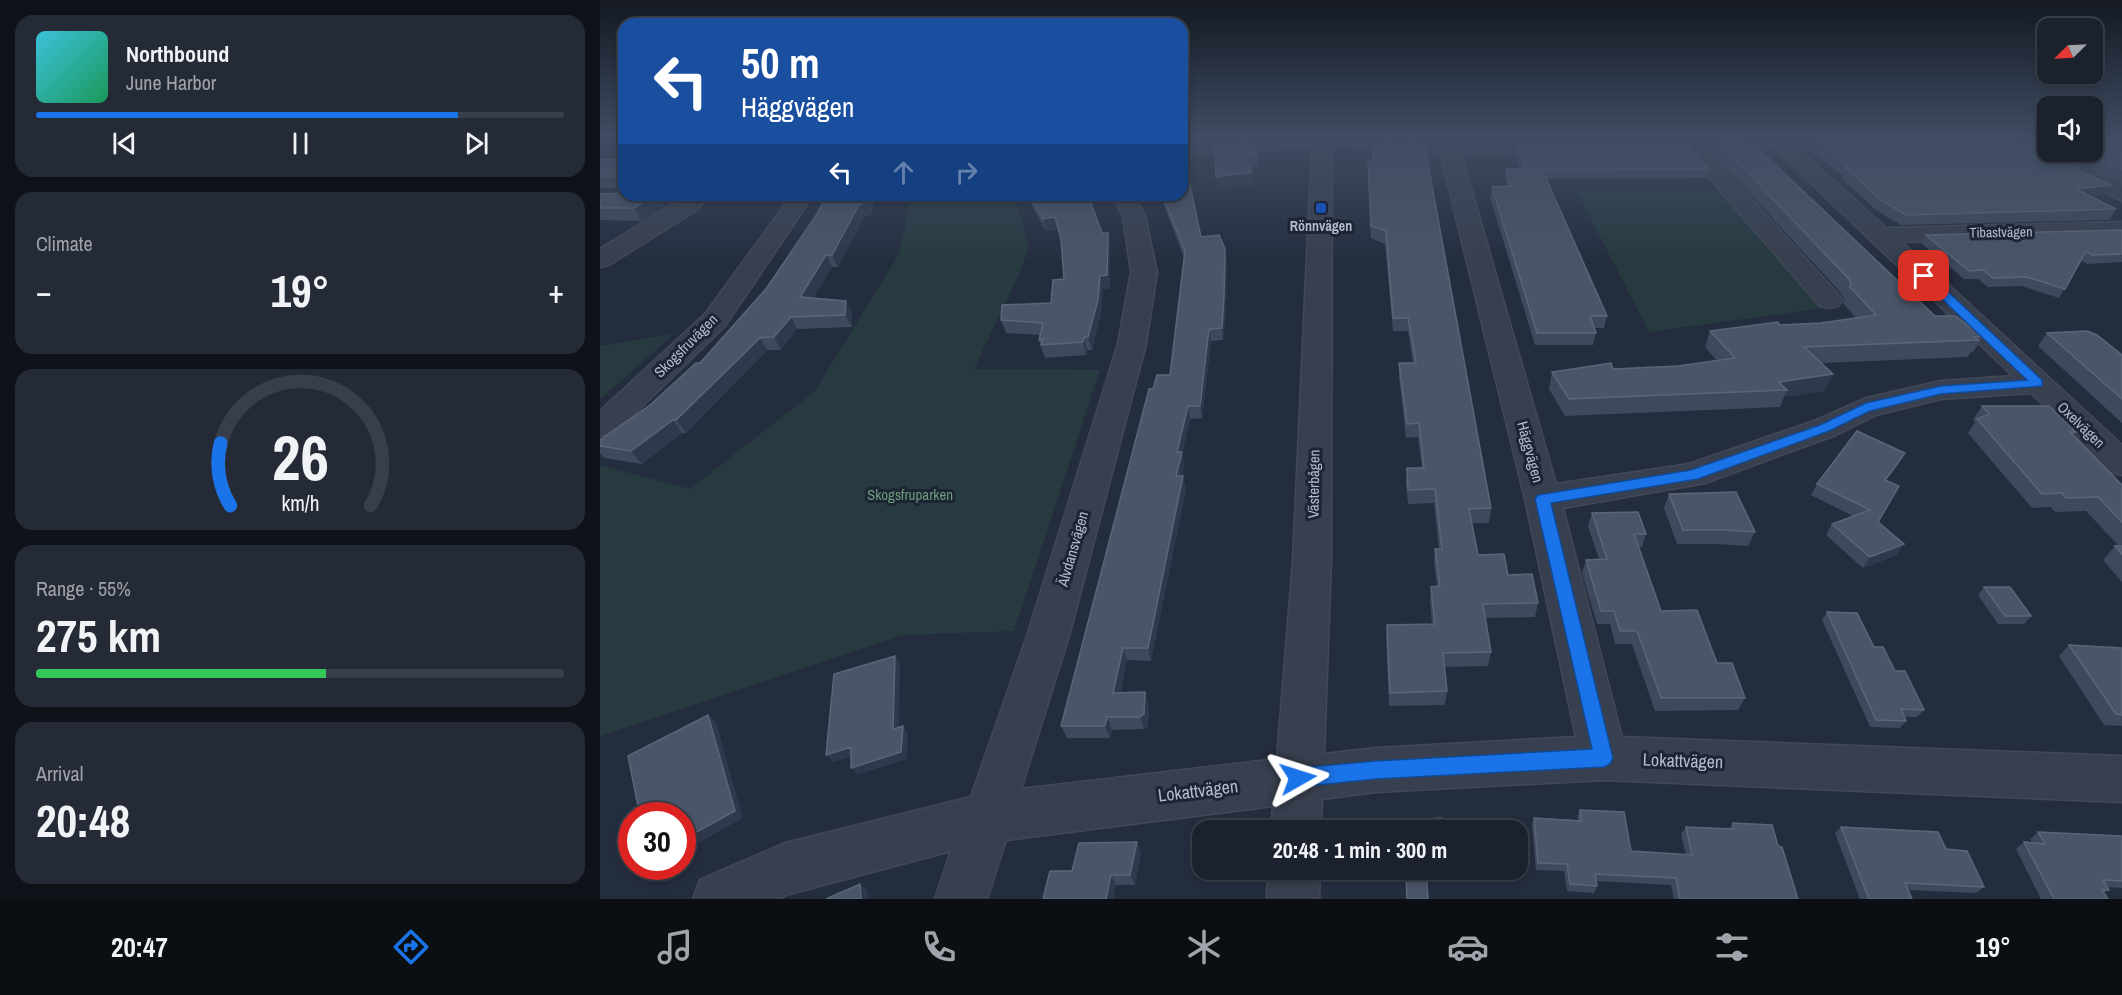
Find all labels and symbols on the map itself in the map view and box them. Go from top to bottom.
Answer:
north arrow [2037,18,2103,84]
marker: Rönnvägen [1314,201,1328,215]
place label: Rönnvägen [1290,217,1352,235]
street label: Tibastvägen [1969,222,2033,242]
pin [1898,250,1949,301]
street label: Skogsfruvägen [649,309,722,382]
street label: Oxelvägen [2053,397,2110,453]
street label: Häggvägen [1512,419,1549,485]
street label: Västerbågen [1302,449,1325,519]
park label: Skogsfruparken [867,484,953,505]
street label: Älvdansvägen [1052,509,1093,590]
position arrow [1266,746,1330,810]
street label: Lokattvägen [1642,747,1724,774]
street label: Lokattvägen [1156,773,1239,808]
speed limit sign: 30 [618,802,696,880]

